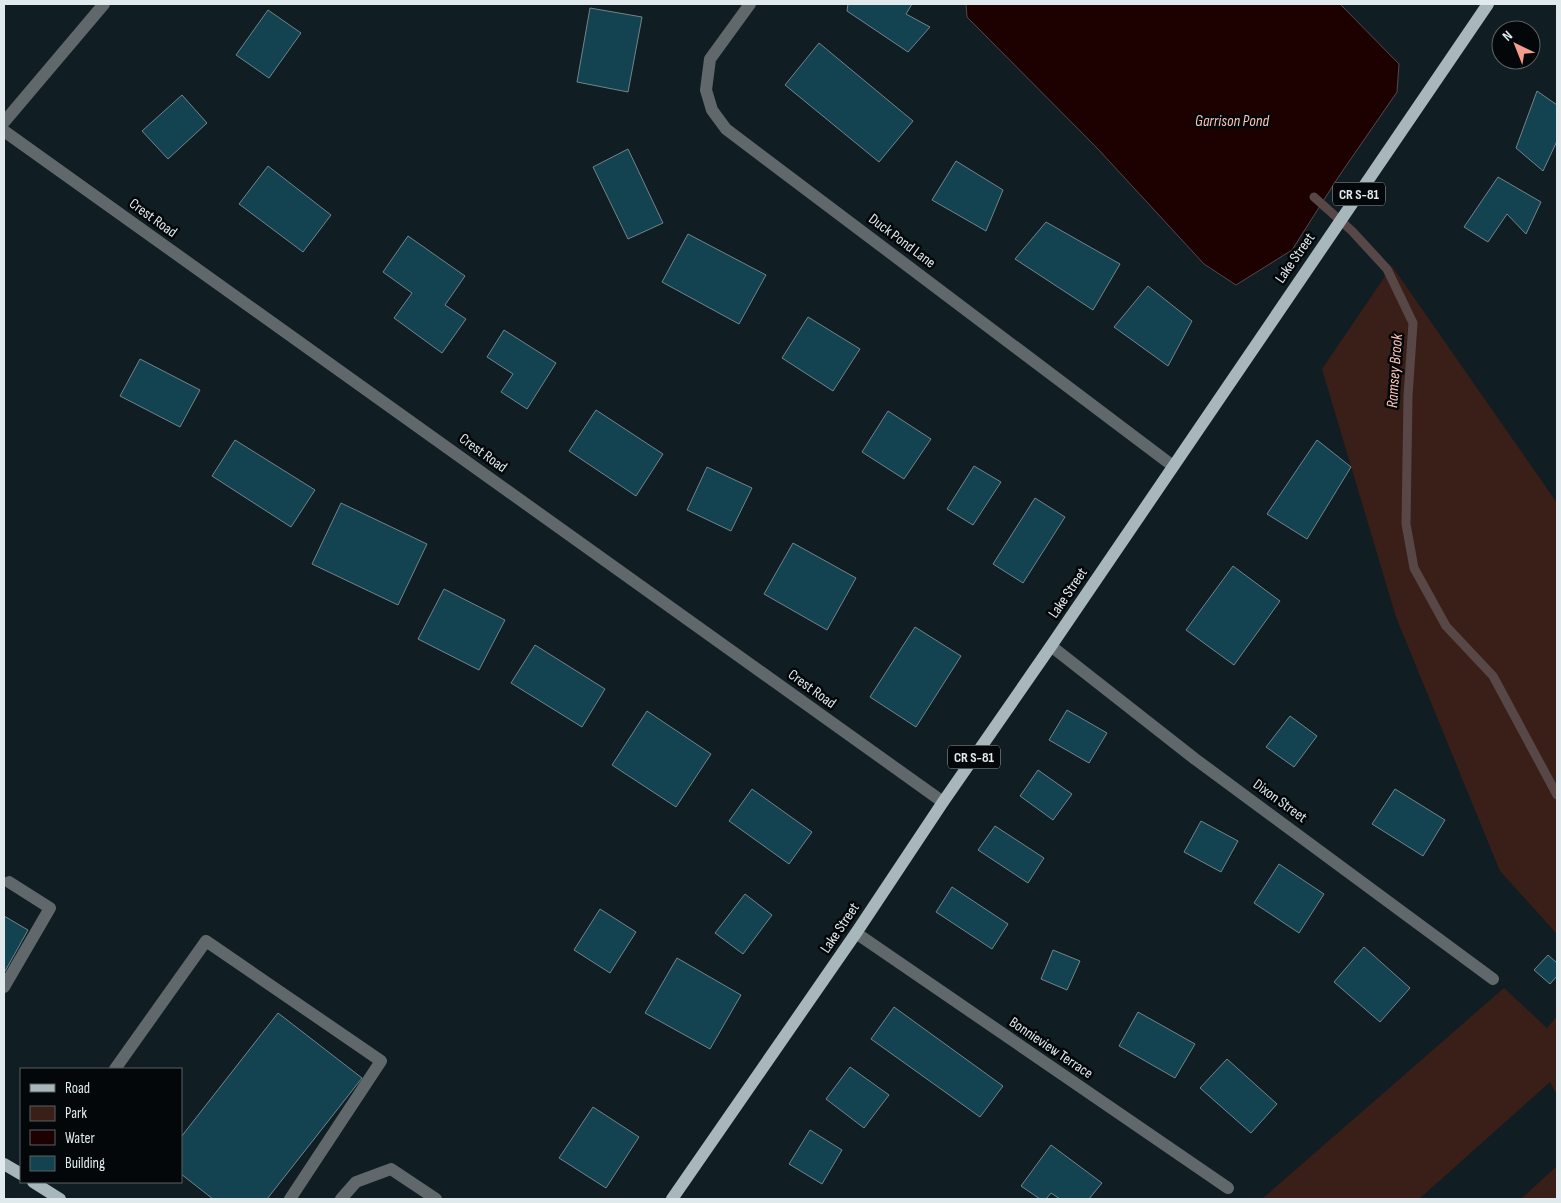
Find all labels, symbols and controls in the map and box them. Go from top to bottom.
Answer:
north arrow [1491,20,1541,70]
text: N [1499,27,1516,45]
water label: Garrison Pond [1195,112,1269,131]
road number: CR S-81 [1333,182,1385,205]
street label: Crest Road [125,194,181,242]
street label: Duck Pond Lane [865,210,939,272]
street label: Lake Street [1271,229,1319,287]
water label: Ramsey Brook [1383,332,1407,409]
street label: Crest Road [455,429,511,477]
street label: Lake Street [1044,564,1092,622]
street label: Crest Road [784,665,840,713]
road number: CR S-81 [948,746,1000,769]
street label: Dixon Street [1249,775,1311,827]
street label: Lake Street [816,899,864,957]
street label: Bonnieview Terrace [1005,1013,1097,1083]
legend [20,1068,182,1183]
text: Road [65,1079,90,1098]
text: Park [65,1104,87,1123]
text: Water [65,1129,96,1148]
text: Building [65,1154,105,1173]

